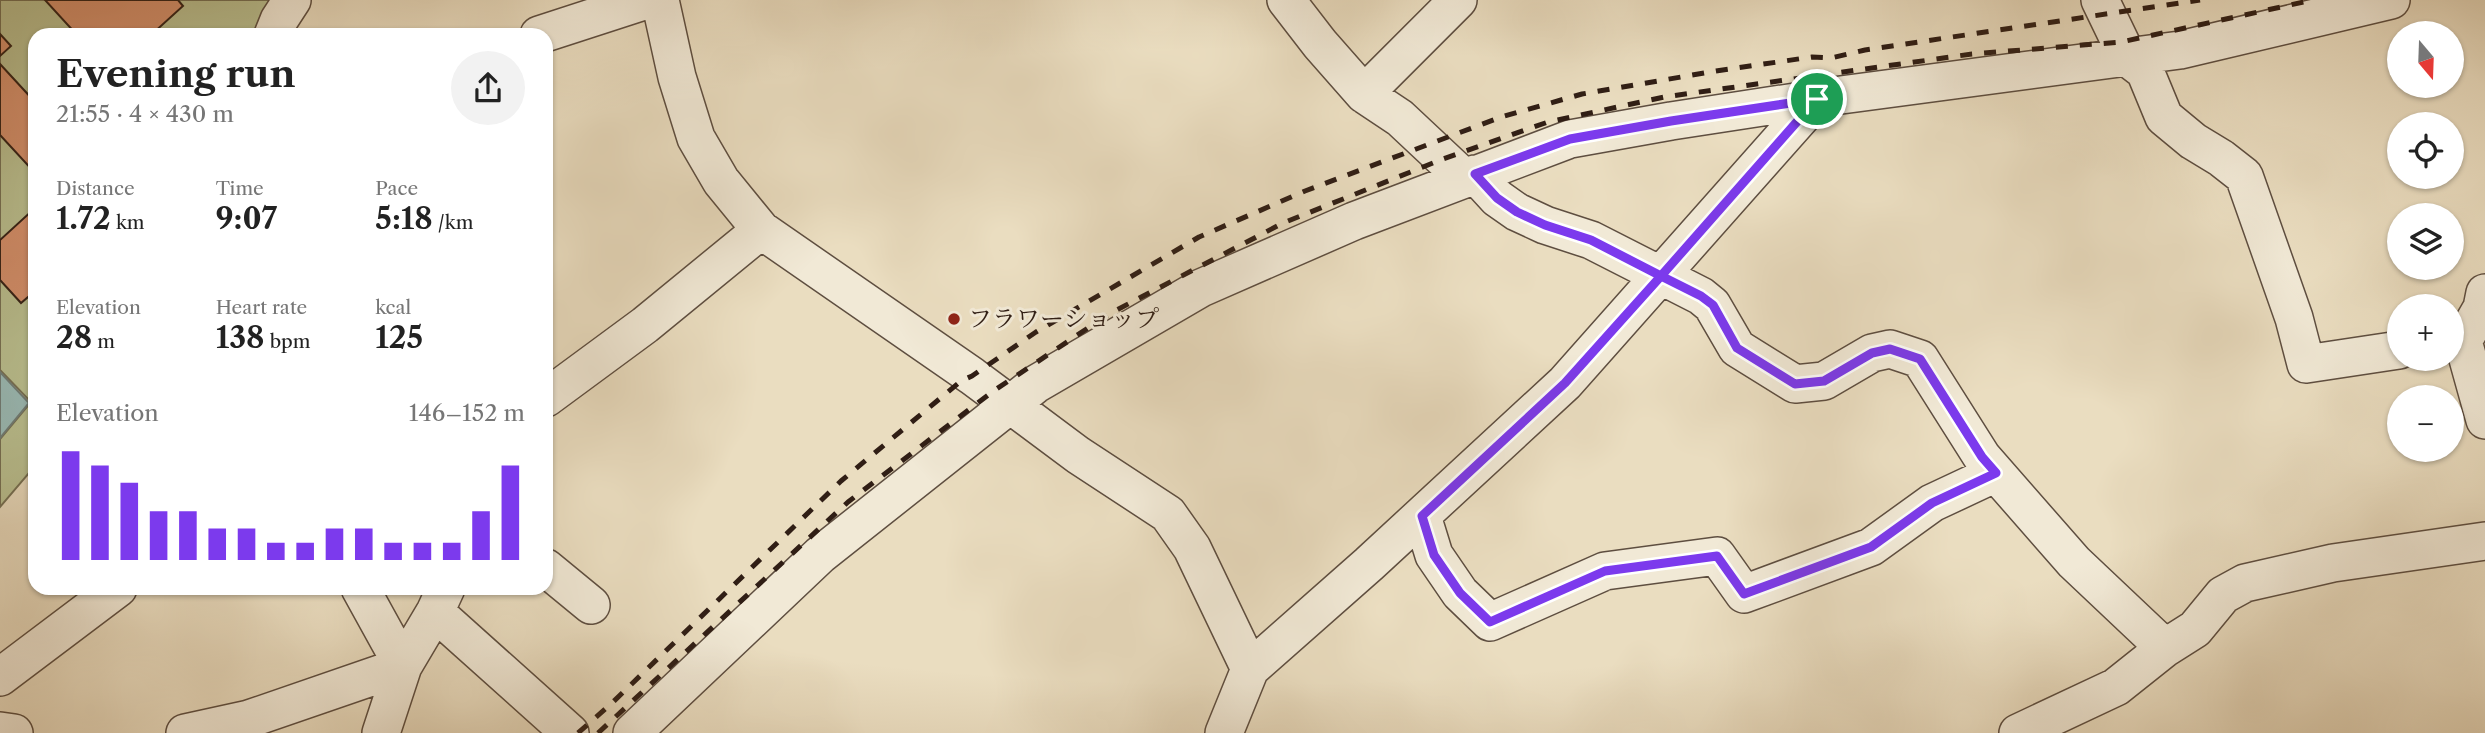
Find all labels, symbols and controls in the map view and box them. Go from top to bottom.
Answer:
north arrow [2387,21,2464,98]
map controls [2387,21,2464,462]
text: Evening run [56,50,296,97]
button: share [451,51,525,125]
pin [1787,69,1847,129]
icon: arrive [1798,80,1836,118]
text: 21:55 · 4 × 430 m [56,100,234,128]
button: locate [2387,112,2464,189]
text: Distance [56,177,135,200]
text: Time [216,177,264,200]
text: Pace [375,177,418,200]
text: 1.72 [56,200,111,237]
text: 9:07 [216,200,277,237]
text: 5:18 [375,200,433,237]
button: layers [2387,203,2464,280]
text: km [111,211,145,234]
text: /km [433,211,473,234]
button: + [2387,294,2464,371]
text: Elevation [56,296,141,319]
text: Heart rate [216,296,307,319]
text: kcal [375,296,411,319]
place label: フラワーショップ [968,304,1159,333]
marker: フラワーショップ [946,311,962,327]
text: 28 [56,319,92,356]
text: 138 [216,319,265,356]
text: 125 [375,319,423,356]
text: m [92,330,115,353]
text: bpm [265,330,311,353]
button: − [2387,385,2464,462]
text: Elevation [56,399,159,427]
text: 146–152 m [409,399,525,427]

